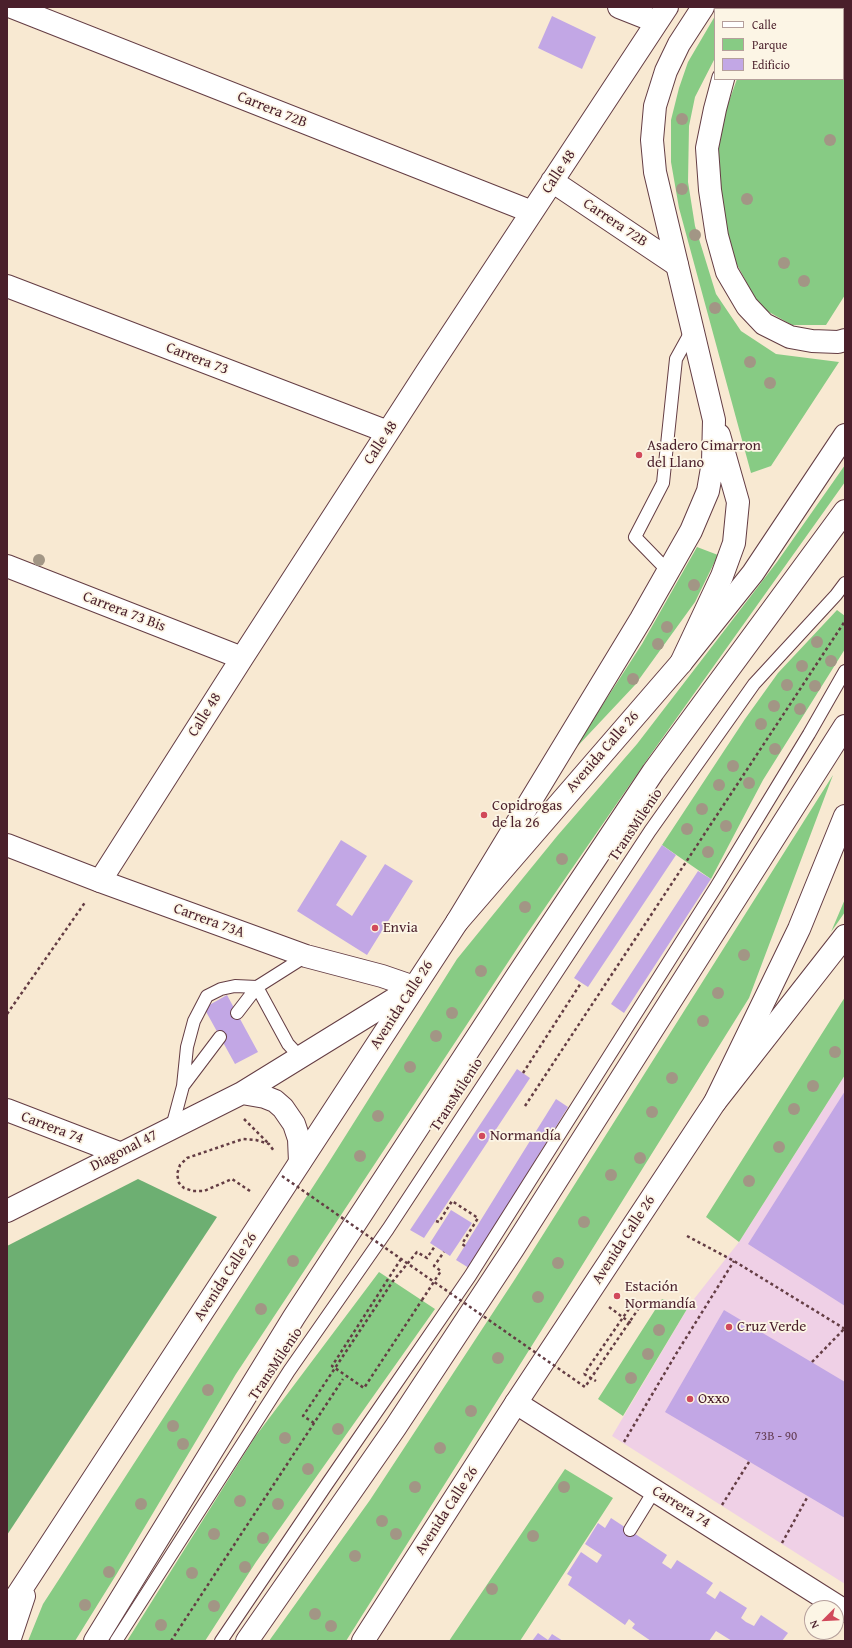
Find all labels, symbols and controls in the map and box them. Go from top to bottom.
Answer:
legend [714,8,844,80]
text: Calle [752,16,777,33]
text: Parque [752,36,787,53]
text: Edificio [752,56,790,73]
street label: Carrera 72B [234,88,310,132]
street label: Calle 48 [538,147,580,197]
street label: Carrera 72B [579,195,651,251]
street label: Carrera 73 [163,339,231,379]
street label: Calle 48 [360,418,402,468]
place label: Asadero Cimarron del Llano [647,437,761,472]
marker: Asadero Cimarron del Llano [634,450,644,460]
street label: Carrera 73 Bis [80,588,168,636]
street label: Calle 48 [185,690,225,740]
street label: Avenida Calle 26 [563,708,643,796]
street label: TransMilenio [605,785,667,865]
place label: Copidrogas de la 26 [492,797,562,832]
marker: Copidrogas de la 26 [479,810,489,820]
street label: Carrera 73A [171,900,247,942]
place label: Envia [383,919,418,937]
marker: Envia [370,923,380,933]
street label: Avenida Calle 26 [367,957,437,1053]
street label: TransMilenio [427,1055,487,1135]
street label: Carrera 74 [18,1108,86,1148]
street label: Diagonal 47 [87,1126,161,1176]
place label: Normandía [490,1127,561,1145]
marker: Normandía [477,1131,487,1141]
street label: Avenida Calle 26 [589,1192,659,1288]
street label: Avenida Calle 26 [191,1229,261,1325]
place label: Estación Normandía [625,1278,696,1313]
marker: Estación Normandía [612,1291,622,1301]
place label: Cruz Verde [737,1318,806,1336]
marker: Cruz Verde [724,1322,734,1332]
street label: TransMilenio [245,1324,307,1404]
place label: Oxxo [698,1390,730,1408]
marker: Oxxo [685,1394,695,1404]
house number: 73B - 90 [755,1429,797,1445]
street label: Avenida Calle 26 [412,1463,482,1559]
street label: Carrera 74 [649,1482,713,1532]
north arrow [804,1600,844,1640]
text: N [805,1618,823,1631]

